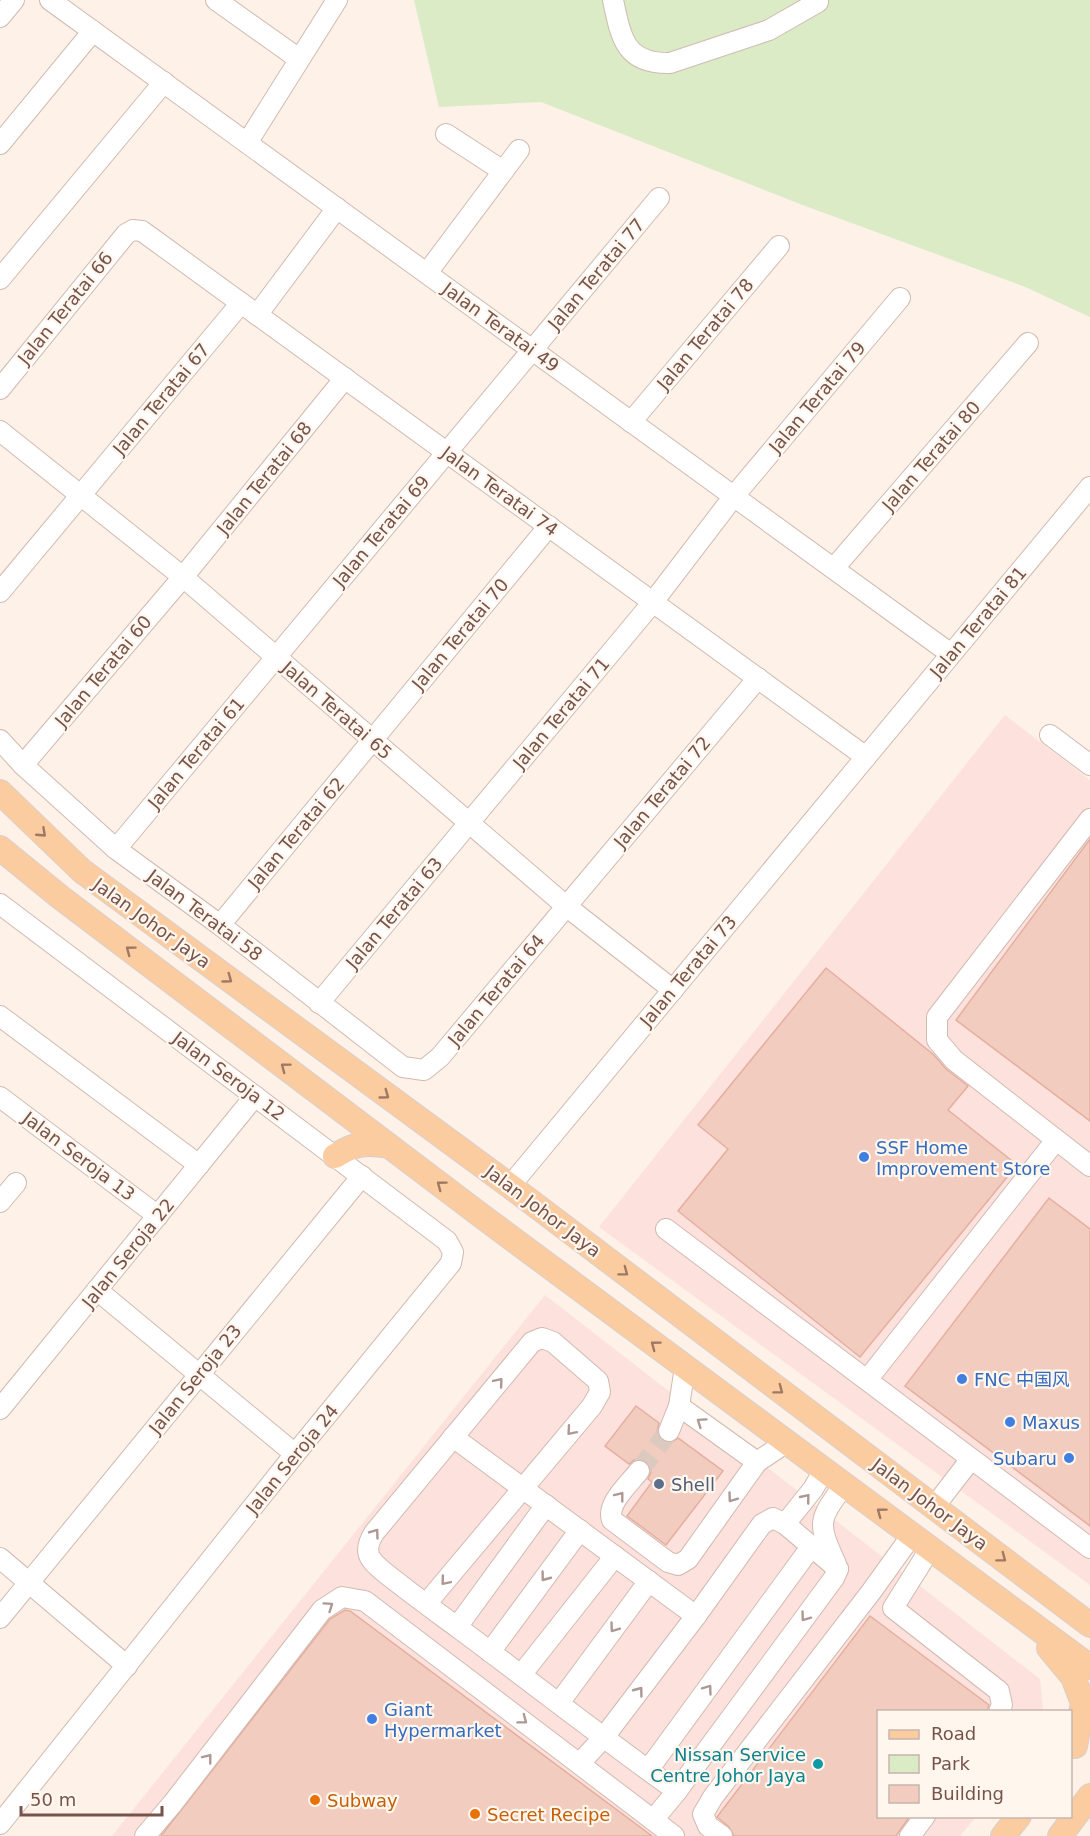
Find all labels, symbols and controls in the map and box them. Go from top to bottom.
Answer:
street label: Jalan Teratai 77 [543,214,649,335]
street label: Jalan Teratai 66 [13,248,117,369]
street label: Jalan Teratai 78 [652,274,758,395]
street label: Jalan Teratai 49 [438,277,563,376]
street label: Jalan Teratai 79 [764,337,870,458]
street label: Jalan Teratai 67 [108,339,214,460]
street label: Jalan Teratai 80 [877,397,984,516]
street label: Jalan Teratai 68 [212,418,316,539]
street label: Jalan Teratai 74 [437,441,562,540]
street label: Jalan Teratai 69 [328,471,434,592]
street label: Jalan Teratai 81 [925,562,1031,683]
street label: Jalan Teratai 70 [407,574,513,695]
street label: Jalan Teratai 60 [50,611,156,732]
street label: Jalan Teratai 71 [508,653,614,774]
street label: Jalan Teratai 65 [277,656,396,763]
street label: Jalan Teratai 61 [143,693,249,814]
street label: Jalan Teratai 72 [609,732,715,853]
street label: Jalan Teratai 62 [243,773,349,894]
one-way arrow [35,826,46,837]
street label: Jalan Teratai 63 [341,853,447,974]
street label: Jalan Teratai 58 [143,864,267,965]
street label: Jalan Johor Jaya [89,873,215,972]
street label: Jalan Teratai 73 [635,911,741,1032]
street label: Jalan Teratai 64 [443,930,549,1051]
one-way arrow [125,946,136,957]
one-way arrow [222,972,233,983]
street label: Jalan Seroja 12 [168,1026,289,1125]
one-way arrow [281,1063,292,1074]
one-way arrow [379,1087,390,1098]
street label: Jalan Seroja 13 [18,1106,139,1205]
place label: SSF Home Improvement Store [876,1137,1050,1179]
marker: SSF Home Improvement Store [857,1150,871,1164]
street label: Jalan Johor Jaya [480,1160,605,1261]
one-way arrow [436,1181,447,1192]
street label: Jalan Seroja 22 [77,1194,179,1313]
one-way arrow [617,1265,628,1276]
street label: Jalan Seroja 23 [144,1320,246,1439]
one-way arrow [651,1341,662,1352]
place label: FNC 中国风 [974,1369,1070,1390]
marker: FNC 中国风 [955,1372,969,1386]
one-way arrow [491,1378,502,1389]
one-way arrow [773,1382,784,1393]
street label: Jalan Seroja 24 [241,1400,343,1519]
place label: Maxus [1022,1412,1080,1433]
marker: Maxus [1003,1415,1017,1429]
one-way arrow [697,1418,708,1429]
one-way arrow [567,1424,578,1435]
place label: Subaru [993,1448,1057,1469]
marker: Subaru [1062,1451,1076,1465]
street label: Jalan Johor Jaya [867,1453,992,1554]
place label: Shell [671,1474,715,1495]
marker: Shell [652,1477,666,1491]
one-way arrow [728,1491,739,1502]
one-way arrow [612,1492,623,1503]
one-way arrow [798,1494,809,1505]
one-way arrow [877,1509,888,1520]
one-way arrow [368,1528,379,1539]
one-way arrow [995,1551,1006,1562]
one-way arrow [541,1570,552,1581]
one-way arrow [442,1574,453,1585]
one-way arrow [323,1602,334,1613]
one-way arrow [801,1611,812,1622]
one-way arrow [610,1621,621,1632]
one-way arrow [700,1684,711,1695]
one-way arrow [632,1686,643,1697]
place label: Giant Hypermarket [384,1699,502,1741]
legend [877,1710,1072,1818]
marker: Giant Hypermarket [365,1712,379,1726]
one-way arrow [517,1713,528,1724]
text: Road [931,1723,976,1744]
place label: Nissan Service Centre Johor Jaya [650,1744,806,1786]
text: Park [931,1753,970,1774]
one-way arrow [201,1754,212,1765]
marker: Nissan Service Centre Johor Jaya [811,1757,825,1771]
scale bar [21,1779,162,1817]
text: Building [931,1783,1004,1804]
text: 50 m [30,1789,76,1810]
place label: Subway [327,1790,398,1811]
marker: Subway [308,1793,322,1807]
place label: Secret Recipe [487,1804,610,1825]
marker: Secret Recipe [468,1807,482,1821]

